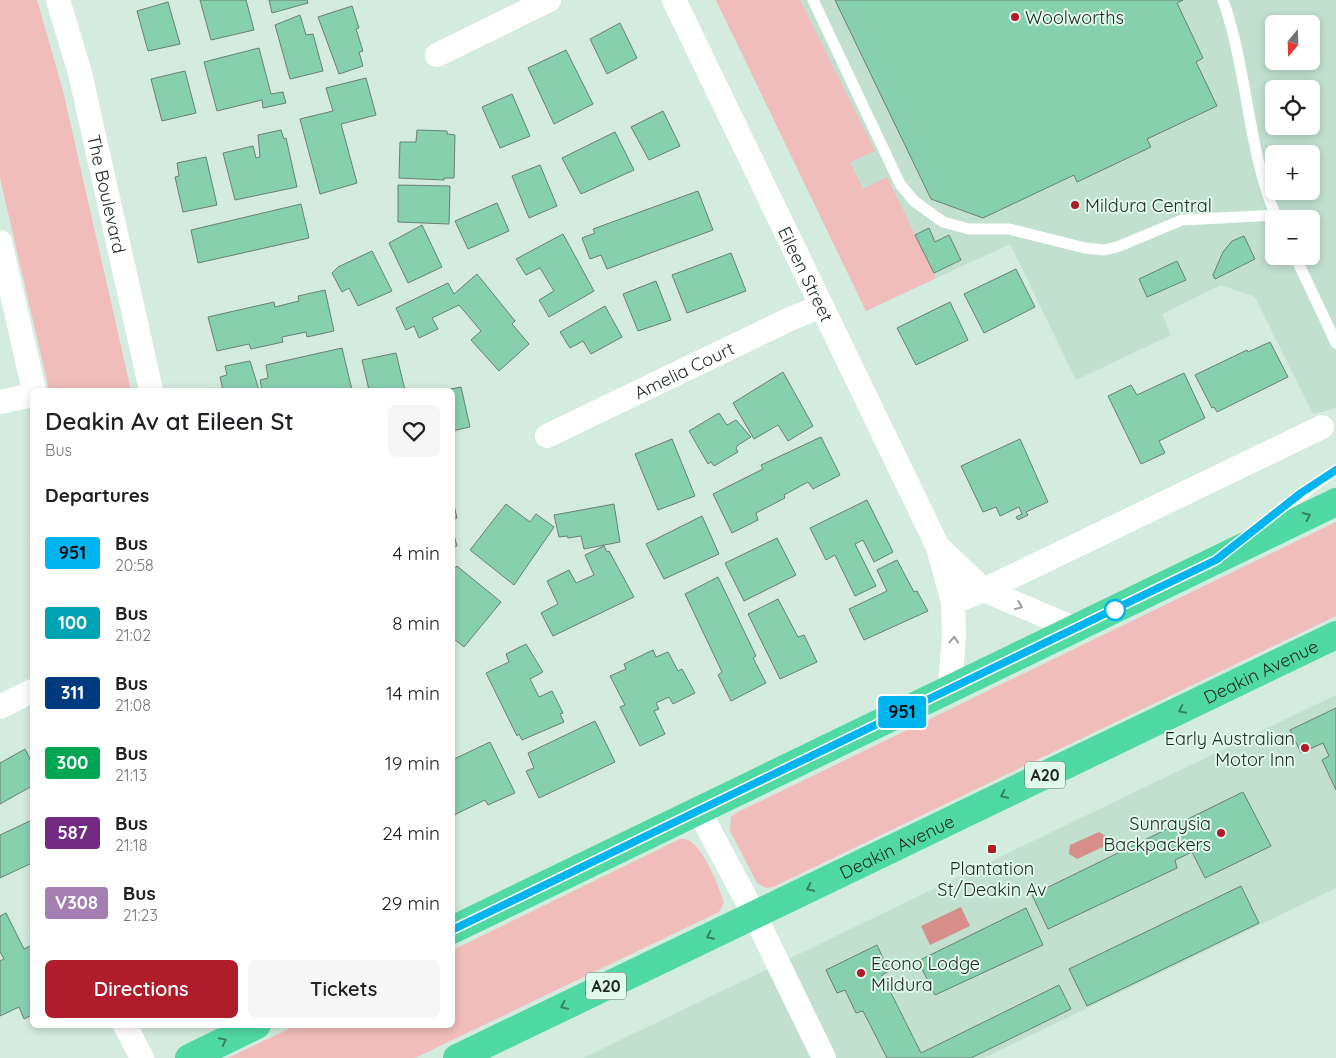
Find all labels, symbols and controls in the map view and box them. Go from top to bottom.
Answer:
place label: Woolworths [1025,6,1124,29]
marker: Woolworths [1009,11,1021,23]
north arrow [1265,15,1320,70]
map controls [1265,15,1320,265]
button: locate [1265,80,1320,135]
street label: The Boulevard [83,132,131,255]
button: + [1265,145,1320,200]
place label: Mildura Central [1085,194,1212,217]
marker: Mildura Central [1069,199,1081,211]
button: − [1265,210,1320,265]
street label: Eileen Street [773,222,839,325]
street label: Amelia Court [630,336,738,404]
button: heart [388,405,440,457]
text: Deakin Av at Eileen St [45,406,294,436]
text: Bus [45,440,72,460]
text: Departures [45,483,149,507]
one-way arrow [1302,512,1311,522]
text: Bus [115,531,148,555]
text: 951 [59,541,86,564]
text: 4 min [392,541,440,565]
text: 20:58 [115,555,154,575]
unlabelled marker [1104,599,1126,621]
one-way arrow [1014,600,1023,610]
text: Bus [115,601,148,625]
text: 100 [58,611,87,634]
text: 8 min [392,611,440,635]
text: 21:02 [115,625,151,645]
street label: Deakin Avenue [1200,634,1322,709]
one-way arrow [948,636,959,644]
text: Bus [115,671,148,695]
text: 311 [61,681,84,704]
text: 14 min [386,681,440,705]
text: 21:08 [115,695,151,715]
line badge: 951 [873,696,931,728]
text: 951 [888,700,916,723]
one-way arrow [1178,704,1187,714]
place label: Early Australian Motor Inn [1165,727,1295,771]
text: Bus [115,741,148,765]
marker: Early Australian Motor Inn [1299,742,1311,754]
text: 300 [57,751,88,774]
text: 19 min [385,751,440,775]
road number: A20 [1025,762,1065,788]
text: 21:13 [115,765,147,785]
one-way arrow [1000,789,1009,799]
street label: Deakin Avenue [836,809,958,884]
text: Bus [115,811,148,835]
place label: Sunraysia Backpackers [1104,812,1211,856]
text: 587 [57,821,88,844]
text: 24 min [382,821,440,845]
marker: Sunraysia Backpackers [1215,827,1227,839]
text: 21:18 [115,835,147,855]
marker: Plantation St/Deakin Av [986,843,998,855]
place label: Plantation St/Deakin Av [937,857,1047,901]
text: Bus [123,881,156,905]
one-way arrow [806,882,815,892]
text: V308 [55,891,98,914]
text: 29 min [381,891,440,915]
text: 21:23 [123,905,158,925]
one-way arrow [706,930,715,940]
place label: Econo Lodge Mildura [871,952,980,996]
button: Directions [45,960,238,1018]
button: Tickets [248,960,440,1018]
marker: Econo Lodge Mildura [855,967,867,979]
road number: A20 [586,972,626,999]
one-way arrow [560,1000,569,1011]
one-way arrow [218,1037,227,1048]

